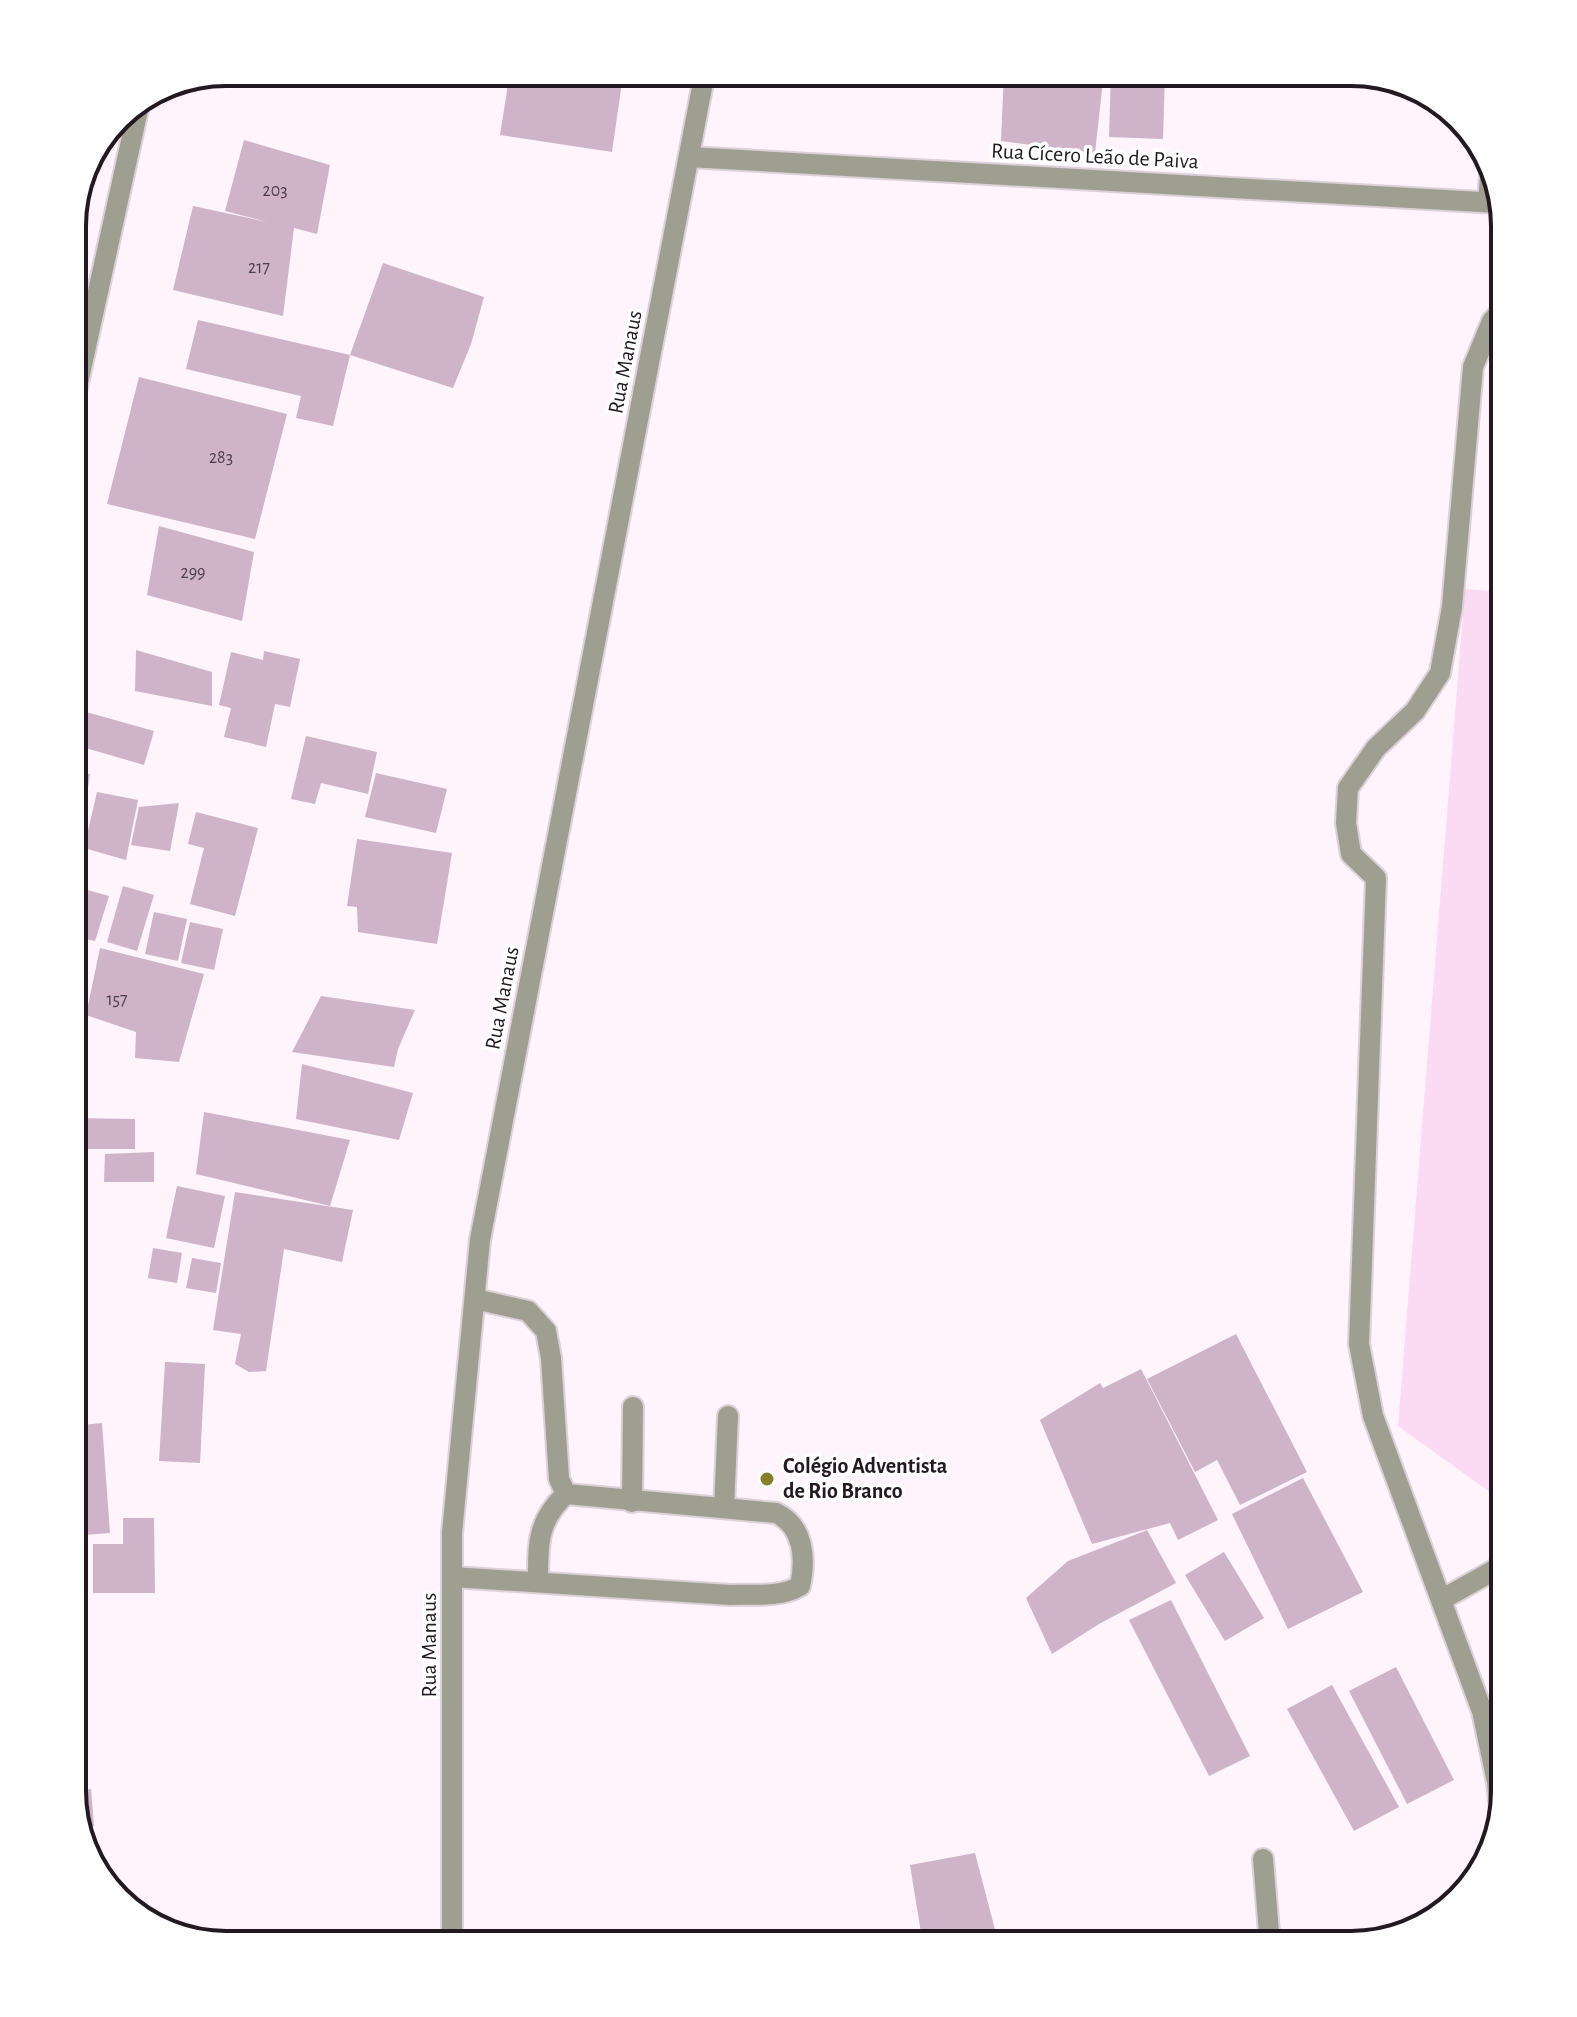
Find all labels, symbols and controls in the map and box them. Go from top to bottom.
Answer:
street label: Rua Cícero Leão de Paiva [991,140,1199,172]
house number: 203 [262,182,288,200]
house number: 217 [248,259,270,277]
street label: Rua Manaus [604,308,646,416]
house number: 283 [209,449,233,467]
house number: 299 [180,564,206,582]
street label: Rua Manaus [481,944,523,1052]
house number: 157 [106,991,128,1009]
place label: Colégio Adventista de Rio Branco [783,1455,948,1502]
marker: Colégio Adventista de Rio Branco [758,1470,776,1488]
street label: Rua Manaus [418,1593,440,1697]

